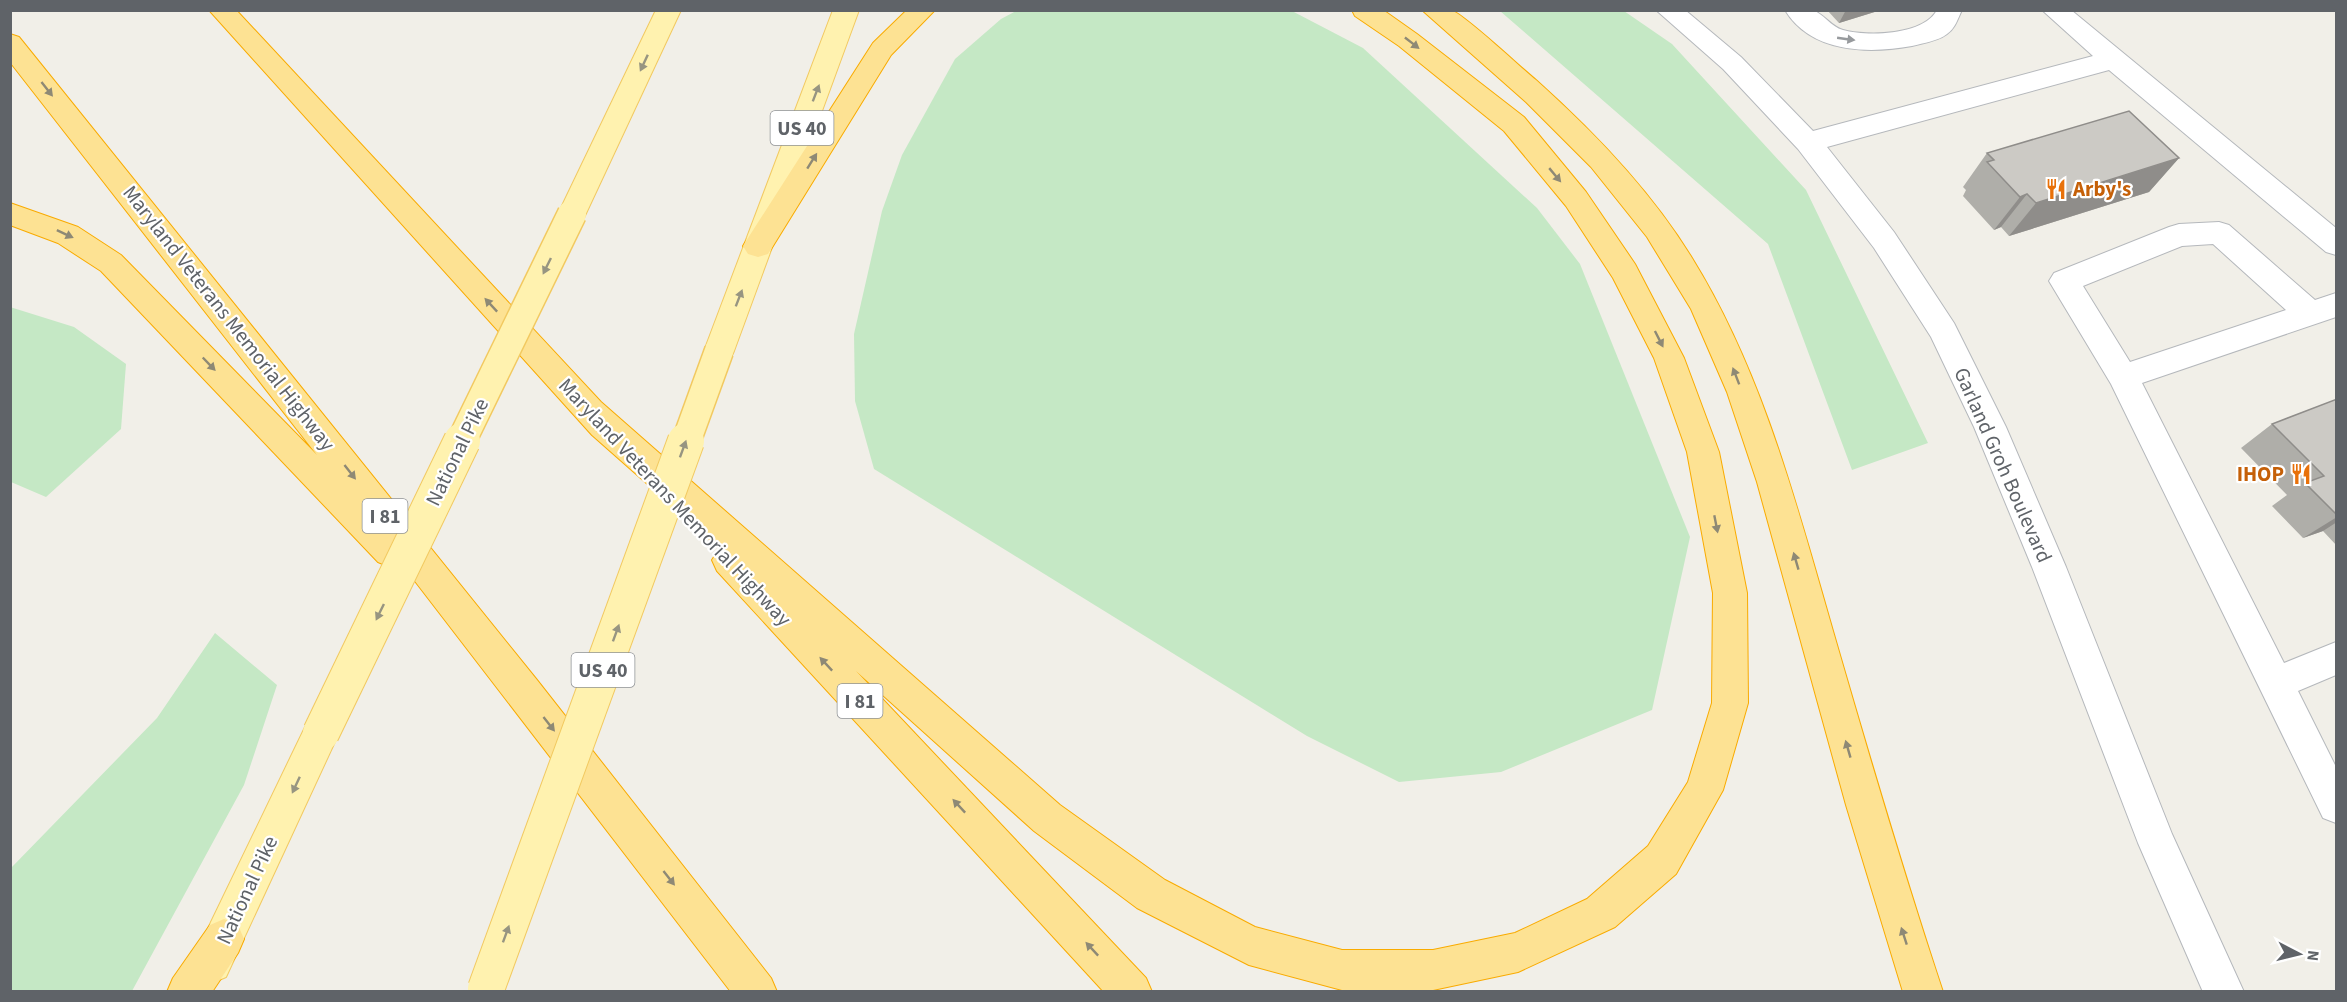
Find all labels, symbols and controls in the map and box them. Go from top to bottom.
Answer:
one-way arrow [1837,35,1856,44]
one-way arrow [1405,37,1420,49]
one-way arrow [639,55,648,72]
one-way arrow [40,81,52,96]
one-way arrow [811,84,821,102]
road number: US 40 [770,111,834,145]
one-way arrow [806,153,817,169]
one-way arrow [1549,167,1562,183]
place label: Arby's [2072,174,2131,204]
restaurant icon: Arby's [2044,177,2068,201]
street label: Maryland Veterans Memorial Highway [116,179,342,457]
one-way arrow [56,230,73,239]
one-way arrow [542,258,551,275]
one-way arrow [734,289,744,307]
one-way arrow [484,297,498,312]
one-way arrow [1654,330,1664,348]
one-way arrow [201,357,215,371]
street label: Garland Groh Boulevard [1946,363,2060,567]
one-way arrow [1731,367,1741,385]
street label: Maryland Veterans Memorial Highway [552,371,799,633]
street label: National Pike [418,393,496,511]
one-way arrow [678,440,688,458]
place label: IHOP [2237,459,2284,489]
restaurant icon: IHOP [2289,462,2313,486]
one-way arrow [344,464,357,480]
road number: I 81 [362,499,408,533]
one-way arrow [1712,515,1721,534]
one-way arrow [1791,552,1800,570]
one-way arrow [375,604,384,621]
one-way arrow [612,624,622,642]
road number: US 40 [572,653,634,687]
one-way arrow [819,657,833,671]
road number: I 81 [838,684,882,718]
one-way arrow [543,716,556,732]
one-way arrow [1843,740,1852,758]
one-way arrow [292,777,301,794]
one-way arrow [952,799,966,814]
street label: National Pike [209,831,285,949]
one-way arrow [663,870,675,886]
north arrow [2269,924,2329,984]
one-way arrow [502,925,512,943]
one-way arrow [1899,927,1909,945]
one-way arrow [1085,941,1099,956]
text: N [2301,949,2324,962]

